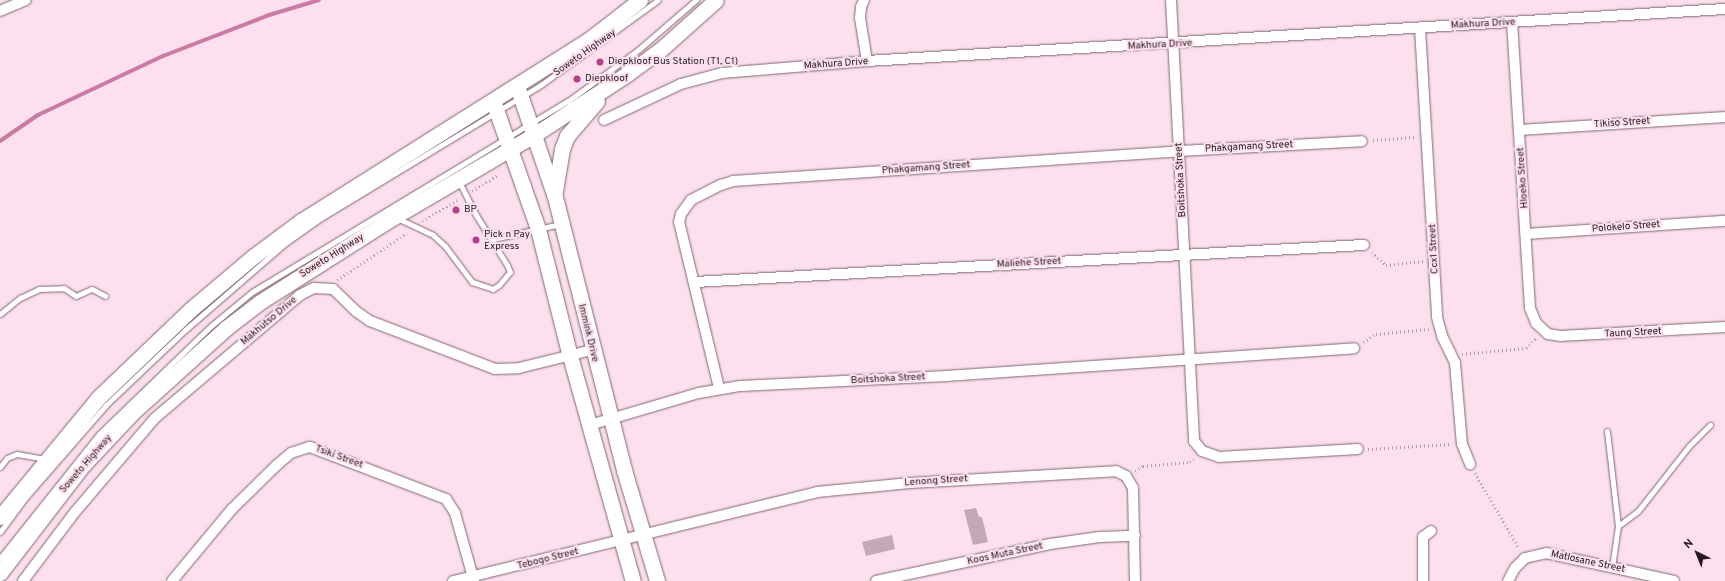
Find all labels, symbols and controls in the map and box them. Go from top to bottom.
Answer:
street label: Makhura Drive [1450,16,1516,32]
street label: Soweto Highway [551,27,619,79]
street label: Makhura Drive [1127,37,1193,53]
place label: Diepkloof Bus Station (T1, C1) [608,56,738,68]
street label: Makhura Drive [803,56,869,72]
marker: Diepkloof Bus Station (T1, C1) [595,57,605,67]
place label: Diepkloof [585,73,628,85]
marker: Diepkloof [572,74,582,84]
street label: Tikiso Street [1594,115,1650,131]
street label: Phakgamang Street [1204,139,1294,155]
street label: Boitshoka Street [1173,142,1189,218]
street label: Hloeko Street [1515,147,1531,209]
street label: Phakgamang Street [881,159,971,177]
place label: BP [464,204,477,216]
marker: BP [451,205,461,215]
street label: Polokelo Street [1591,219,1661,235]
street label: Ccx1 Street [1427,224,1441,274]
place label: Pick n Pay Express [484,228,530,252]
street label: Soweto Highway [298,231,366,281]
marker: Pick n Pay Express [471,235,481,245]
street label: Maliehe Street [996,255,1062,271]
street label: Makhutso Drive [239,294,299,348]
street label: Immink Drive [575,303,601,363]
street label: Taung Street [1604,326,1662,340]
street label: Boitshoka Street [850,371,926,387]
street label: Soweto Highway [57,432,115,496]
street label: Tsiki Street [313,443,365,471]
street label: Lenong Street [904,473,968,489]
north arrow [1677,533,1717,573]
text: N [1681,536,1696,552]
street label: Koos Muta Street [966,540,1044,568]
street label: Tebogo Street [516,546,580,572]
street label: Matlosane Street [1550,548,1626,576]

